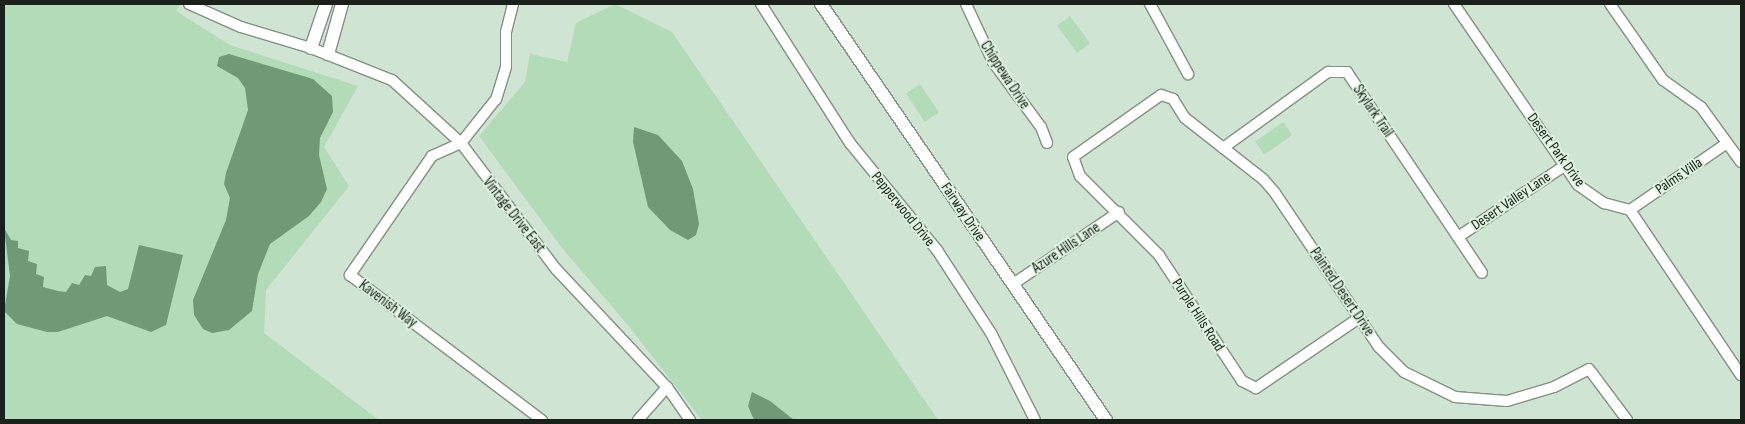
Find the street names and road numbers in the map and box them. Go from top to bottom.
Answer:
street label: Chippewa Drive [976,38,1034,112]
street label: Skylark Trail [1349,81,1397,141]
street label: Desert Park Drive [1523,110,1589,190]
street label: Palms Villa [1652,154,1706,198]
street label: Pepperwood Drive [867,168,939,250]
street label: Desert Valley Lane [1468,168,1554,234]
street label: Vintage Drive East [479,174,549,256]
street label: Fairway Drive [937,179,989,245]
street label: Azure Hills Lane [1029,219,1103,277]
street label: Painted Desert Drive [1306,244,1378,340]
street label: Purple Hills Road [1168,275,1228,355]
street label: Kavenish Way [355,276,421,332]

